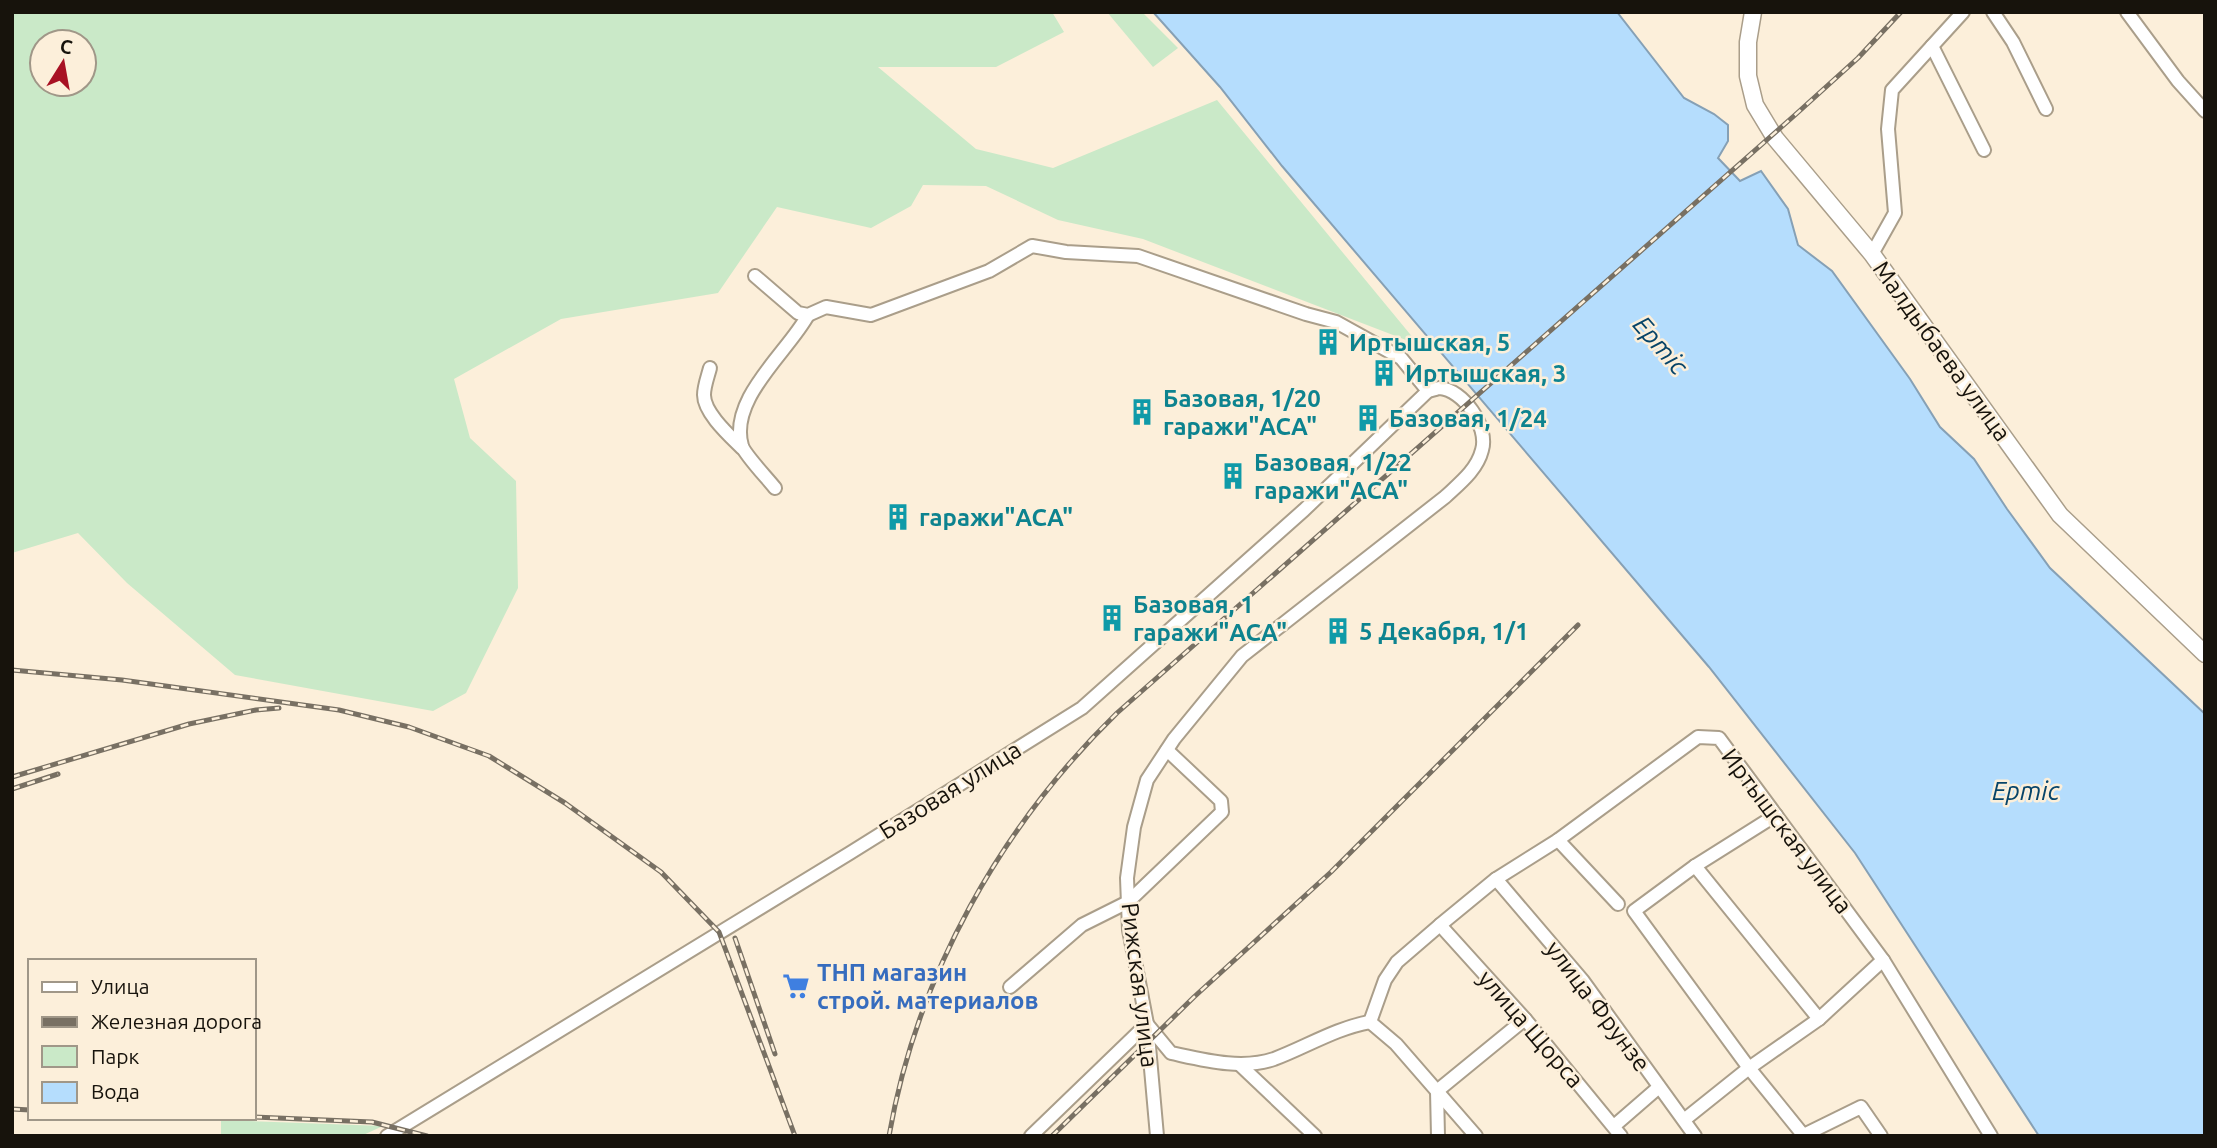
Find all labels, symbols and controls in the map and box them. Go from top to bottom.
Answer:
north arrow [28,28,98,98]
text: С [58,34,74,58]
street label: Малдыбаева улица [1868,256,2016,446]
water label: Ертіс [1628,310,1695,381]
building icon: Иртышская, 5 [1313,327,1343,357]
place label: Иртышская, 5 [1349,329,1510,356]
building icon: Иртышская, 3 [1369,358,1399,388]
place label: Иртышская, 3 [1405,360,1566,387]
place label: Базовая, 1/20 гаражи"ACА" [1163,385,1321,440]
building icon: Базовая, 1/20 гаражи"ACА" [1127,397,1157,427]
building icon: Базовая, 1/24 [1353,403,1383,433]
place label: Базовая, 1/24 [1389,405,1547,432]
place label: Базовая, 1/22 гаражи"ACА" [1254,449,1412,504]
building icon: Базовая, 1/22 гаражи"ACА" [1218,461,1248,491]
building icon: гаражи"ACА" [883,502,913,532]
place label: гаражи"ACА" [919,504,1073,531]
place label: Базовая, 1 гаражи"ACА" [1133,591,1287,646]
building icon: Базовая, 1 гаражи"ACА" [1097,603,1127,633]
building icon: 5 Декабря, 1/1 [1323,616,1353,646]
place label: 5 Декабря, 1/1 [1359,618,1529,645]
street label: Базовая улица [874,736,1026,844]
street label: Иртышская улица [1716,743,1858,919]
water label: Ертіс [1992,776,2061,805]
street label: Рижская улица [1116,901,1164,1069]
street label: улица Фрунзе [1540,935,1656,1077]
legend [28,959,256,1120]
place label: ТНП магазин строй. материалов [817,959,1039,1014]
street label: улица Щорса [1473,965,1589,1093]
supermarket icon: ТНП магазин строй. материалов [781,971,811,1001]
text: Улица [91,974,149,998]
text: Железная дорога [91,1009,262,1033]
text: Парк [91,1044,140,1068]
text: Вода [91,1079,140,1103]

